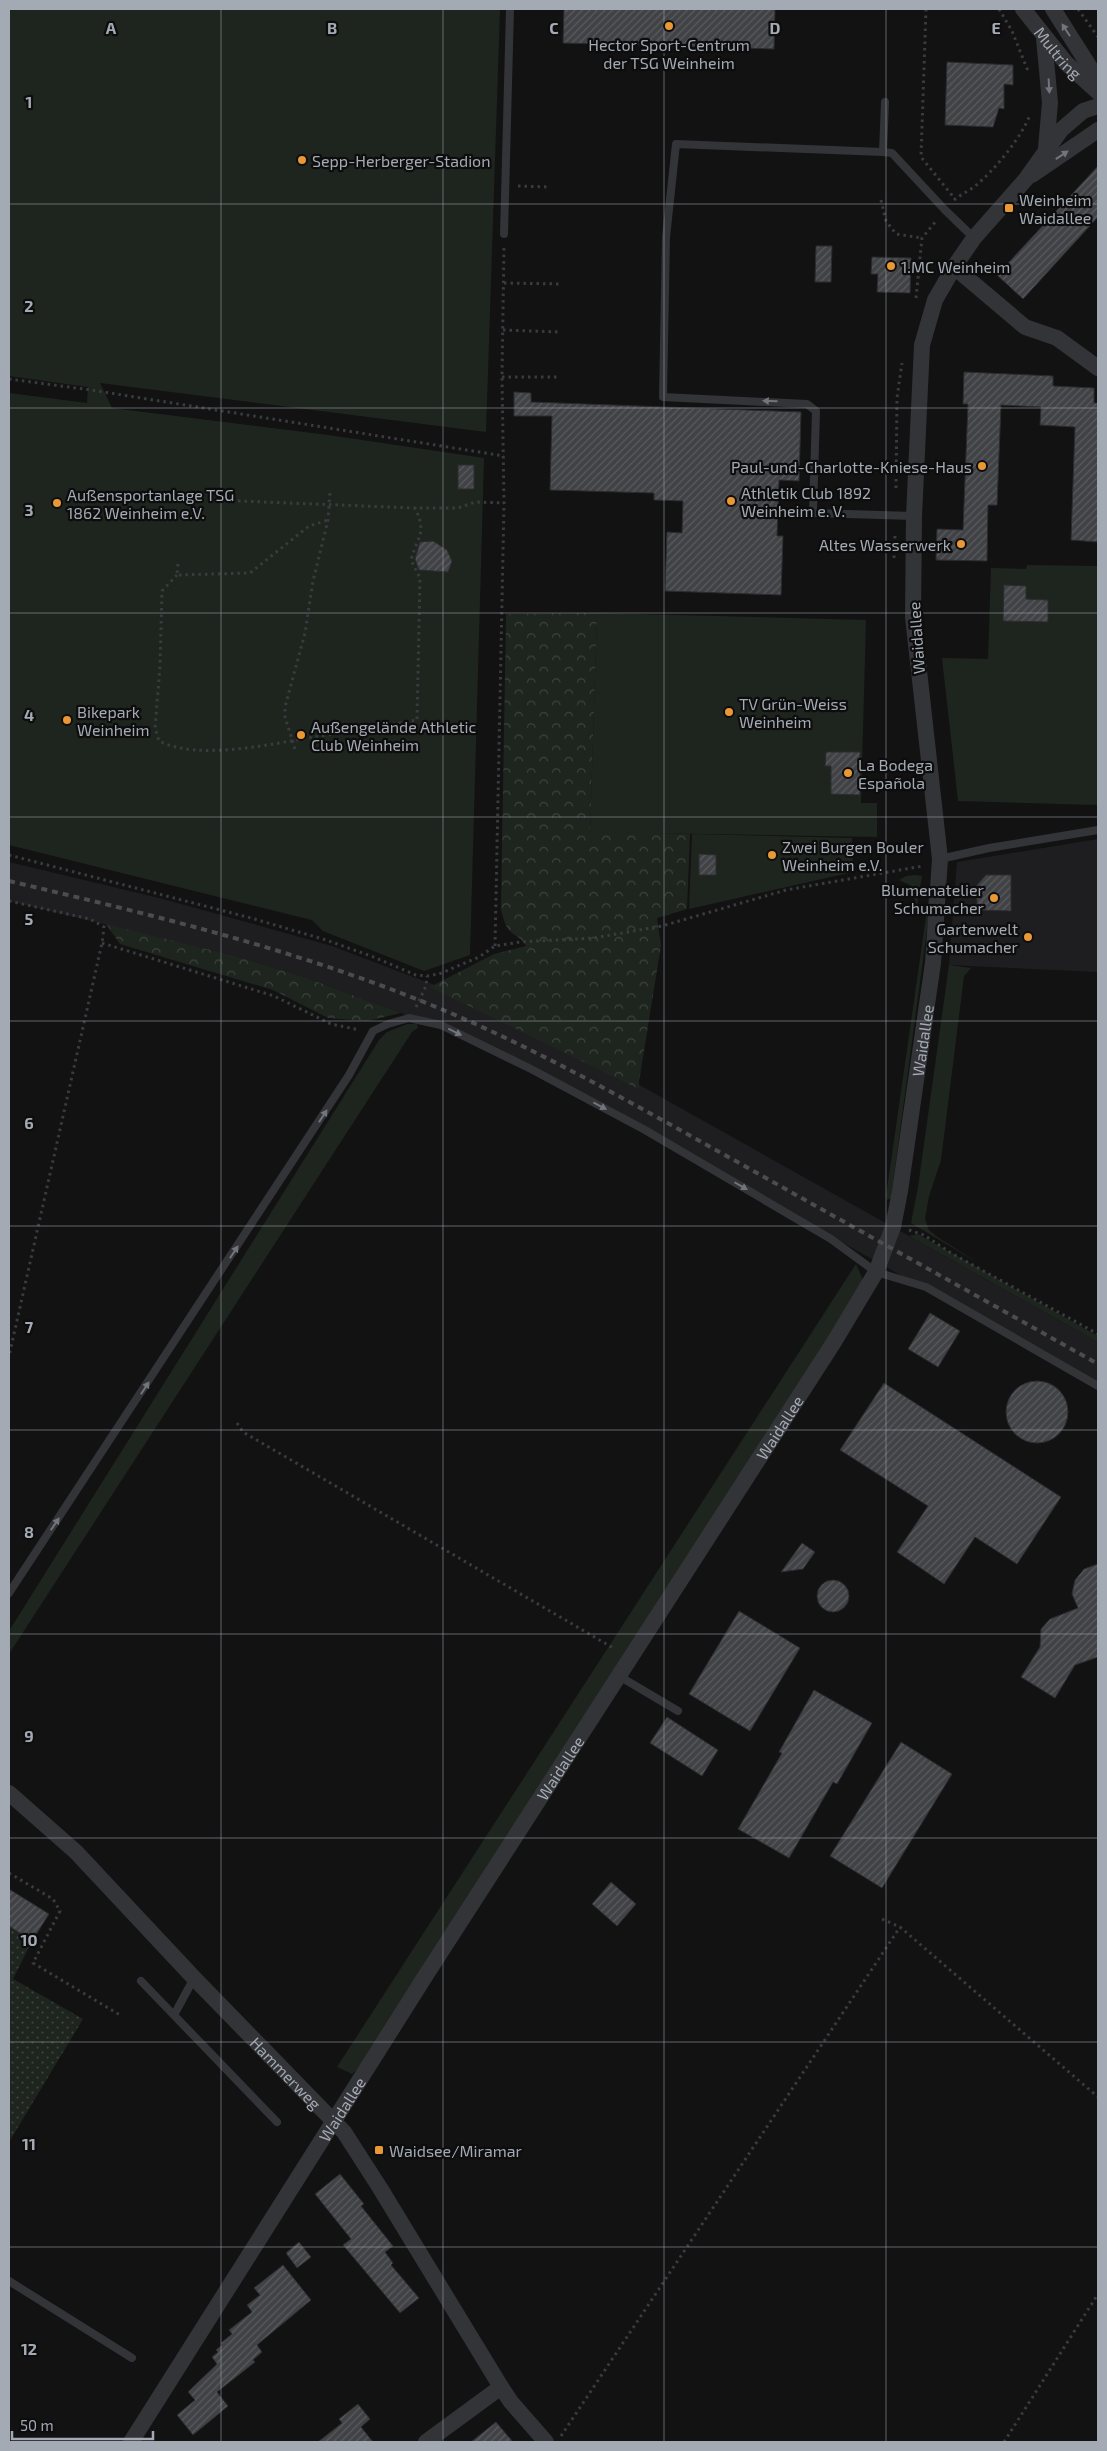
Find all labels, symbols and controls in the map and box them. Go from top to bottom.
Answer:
text: A [106,18,117,37]
text: B [327,18,337,37]
text: C [549,18,559,37]
text: D [770,18,781,37]
text: E [991,18,1001,37]
marker: Hector Sport-Centrum der TSG Weinheim [663,20,675,32]
street label: Multring [1031,22,1086,82]
one-way arrow [1061,23,1070,36]
place label: Hector Sport-Centrum der TSG Weinheim [588,35,750,72]
one-way arrow [1045,79,1053,95]
text: 1 [26,92,32,111]
one-way arrow [1056,150,1069,160]
place label: Sepp-Herberger-Stadion [312,151,490,170]
marker: Sepp-Herberger-Stadion [296,154,308,166]
place label: Weinheim Waidallee [1019,190,1092,227]
marker: Weinheim Waidallee [1003,202,1015,214]
place label: 1.MC Weinheim [901,257,1010,276]
marker: 1.MC Weinheim [885,260,897,272]
text: 2 [24,296,34,315]
one-way arrow [761,397,777,405]
place label: Paul-und-Charlotte-Kniese-Haus [731,457,972,476]
marker: Paul-und-Charlotte-Kniese-Haus [976,460,988,472]
place label: Athletik Club 1892 Weinheim e. V. [741,483,871,520]
place label: Außensportanlage TSG 1862 Weinheim e.V. [67,485,234,522]
marker: Athletik Club 1892 Weinheim e. V. [725,495,737,507]
marker: Außensportanlage TSG 1862 Weinheim e.V. [51,497,63,509]
text: 3 [24,500,34,519]
place label: Altes Wasserwerk [819,535,951,554]
marker: Altes Wasserwerk [955,538,967,550]
street label: Waidallee [904,601,928,675]
place label: TV Grün-Weiss Weinheim [739,694,847,731]
place label: Bikepark Weinheim [77,702,150,739]
text: 4 [24,705,34,724]
marker: TV Grün-Weiss Weinheim [723,706,735,718]
marker: Bikepark Weinheim [61,714,73,726]
place label: Außengelände Athletic Club Weinheim [311,717,477,754]
marker: Außengelände Athletic Club Weinheim [295,729,307,741]
place label: La Bodega Española [858,755,933,792]
marker: La Bodega Española [842,767,854,779]
place label: Zwei Burgen Bouler Weinheim e.V. [782,837,924,874]
marker: Zwei Burgen Bouler Weinheim e.V. [766,849,778,861]
place label: Blumenatelier Schumacher [881,880,985,917]
marker: Blumenatelier Schumacher [988,892,1000,904]
text: 5 [25,909,34,928]
place label: Gartenwelt Schumacher [928,919,1019,956]
marker: Gartenwelt Schumacher [1022,931,1034,943]
street label: Waidallee [907,1003,936,1078]
one-way arrow [448,1028,462,1036]
one-way arrow [592,1102,607,1110]
one-way arrow [318,1109,328,1123]
text: 6 [24,1113,34,1132]
one-way arrow [734,1182,747,1191]
one-way arrow [229,1245,239,1259]
text: 7 [25,1317,34,1336]
one-way arrow [140,1381,150,1395]
street label: Waidallee [751,1392,807,1463]
one-way arrow [50,1517,60,1530]
text: 8 [24,1522,34,1541]
text: 9 [24,1726,34,1745]
street label: Waidallee [532,1732,587,1803]
text: 10 [20,1930,38,1949]
street label: Hammerweg [247,2033,326,2113]
street label: Waidallee [314,2073,369,2145]
text: 11 [22,2134,36,2153]
place label: Waidsee/Miramar [389,2141,522,2160]
marker: Waidsee/Miramar [373,2144,385,2156]
text: 12 [21,2339,37,2358]
scale bar [12,2408,154,2440]
text: 50 m [20,2416,54,2434]

